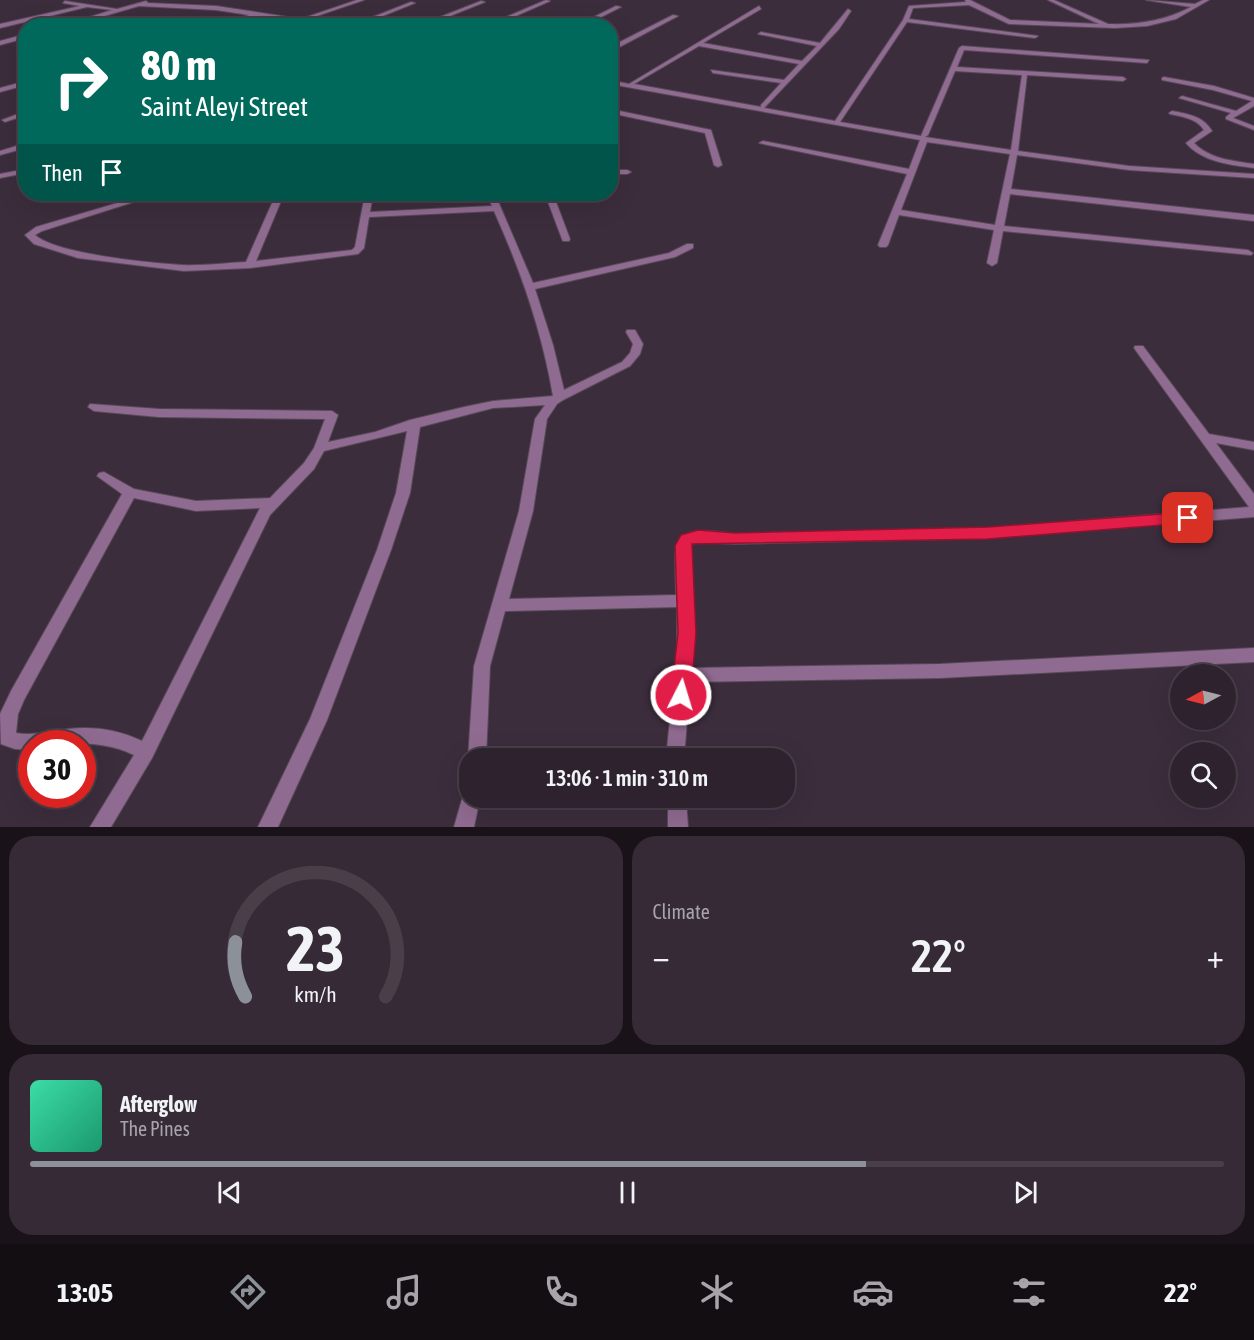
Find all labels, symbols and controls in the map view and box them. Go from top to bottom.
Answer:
text: 80 m [141,41,216,89]
icon: right [42,42,120,120]
text: Saint Aleyi Street [141,91,308,122]
icon: arrive [95,156,128,189]
text: Then [42,160,83,186]
pin [1162,492,1213,543]
icon: arrive [1171,501,1204,534]
position arrow [649,663,713,727]
north arrow [1170,664,1236,730]
map controls [1170,664,1236,808]
speed limit sign: 30 [18,730,96,808]
button: search [1170,742,1236,808]
text: 13:06 · 1 min · 310 m [546,765,708,791]
text: Climate [653,900,710,923]
text: 23 [286,913,345,984]
text: 22° [911,930,966,982]
text: − [653,937,670,975]
text: + [1207,937,1224,975]
text: km/h [294,983,337,1008]
text: Afterglow [120,1091,197,1117]
text: The Pines [120,1117,190,1140]
icon: previous [213,1176,246,1209]
icon: pause [611,1176,644,1209]
icon: next [1009,1176,1042,1209]
icon: directions [227,1271,269,1313]
icon: music [383,1271,425,1313]
icon: phone [540,1271,582,1313]
icon: climate [696,1271,738,1313]
icon: car [852,1271,894,1313]
icon: filters [1008,1271,1050,1313]
text: 13:05 [57,1277,113,1308]
text: 22° [1164,1277,1197,1308]

